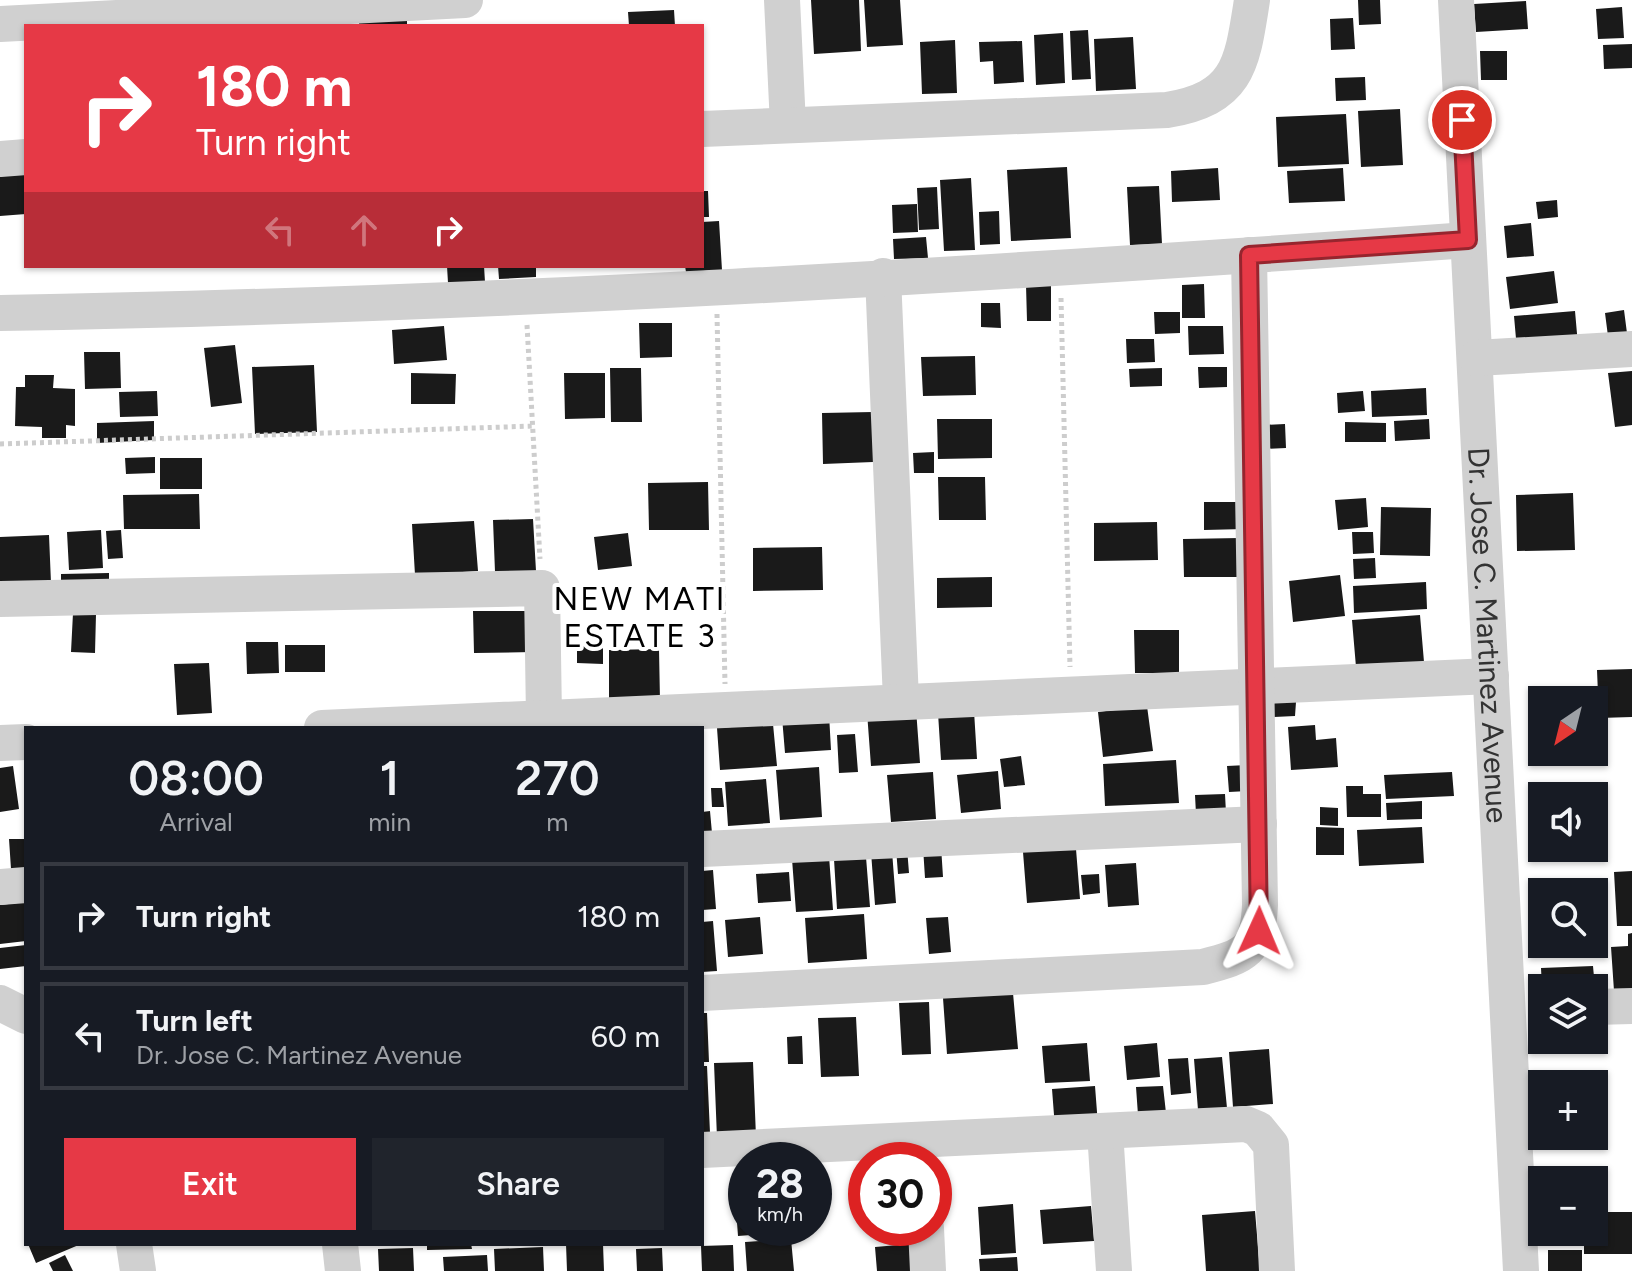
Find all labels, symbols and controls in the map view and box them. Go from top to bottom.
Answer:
text: 180 m [196,53,352,120]
icon: right [64,56,168,160]
pin [1428,86,1496,154]
icon: arrive [1440,98,1484,142]
text: Turn right [196,121,351,164]
icon: left [258,208,302,252]
icon: ahead [342,208,386,252]
icon: right [426,208,470,252]
street label: Dr. Jose C. Martinez Avenue [1460,446,1517,824]
district label: NEW MATI ESTATE 3 [554,580,726,655]
north arrow [1528,686,1608,766]
map controls [1528,686,1608,1246]
text: 08:00 [128,749,264,807]
text: 1 [379,749,400,807]
text: 270 [515,749,600,807]
button: sound [1528,782,1608,862]
text: Arrival [159,806,233,838]
text: min [368,806,411,838]
text: m [546,806,568,838]
button: search [1528,878,1608,958]
position arrow [1217,889,1301,973]
icon: right [68,894,112,938]
text: Turn right [136,898,271,935]
text: 180 m [577,898,660,935]
button: layers [1528,974,1608,1054]
text: Turn left [136,1002,253,1039]
icon: left [68,1014,112,1058]
text: 60 m [591,1018,660,1055]
text: Dr. Jose C. Martinez Avenue [136,1039,462,1071]
button: + [1528,1070,1608,1150]
button: Exit [64,1138,356,1230]
button: Share [372,1138,664,1230]
speed limit sign: 30 [848,1142,952,1246]
text: 28 [756,1160,804,1208]
button: − [1528,1166,1608,1246]
text: km/h [757,1202,803,1226]

